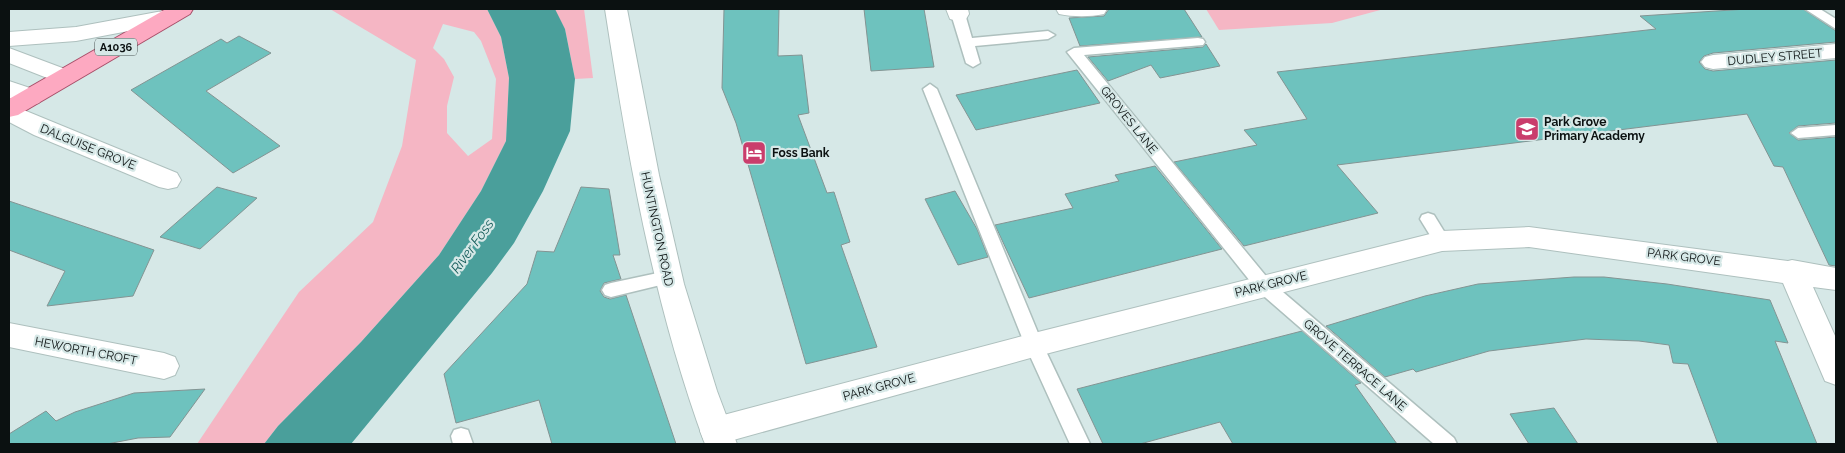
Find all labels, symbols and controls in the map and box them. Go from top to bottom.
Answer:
road number: A1036 [95,38,137,56]
street label: DUDLEY STREET [1727,46,1824,68]
street label: GROVES LANE [1098,84,1160,156]
place label: Park Grove Primary Academy [1544,115,1645,143]
school or university icon: Park Grove Primary Academy [1514,116,1540,142]
street label: DALGUISE GROVE [38,121,138,173]
hotel icon: Foss Bank [741,140,767,166]
place label: Foss Bank [772,146,830,160]
street label: HUNTINGTON ROAD [638,170,676,288]
water label: River Foss [447,216,497,276]
street label: PARK GROVE [1646,246,1722,268]
street label: PARK GROVE [1233,268,1309,300]
street label: GROVE TERRACE LANE [1301,317,1409,413]
street label: HEWORTH CROFT [34,334,139,368]
street label: PARK GROVE [841,371,917,403]

